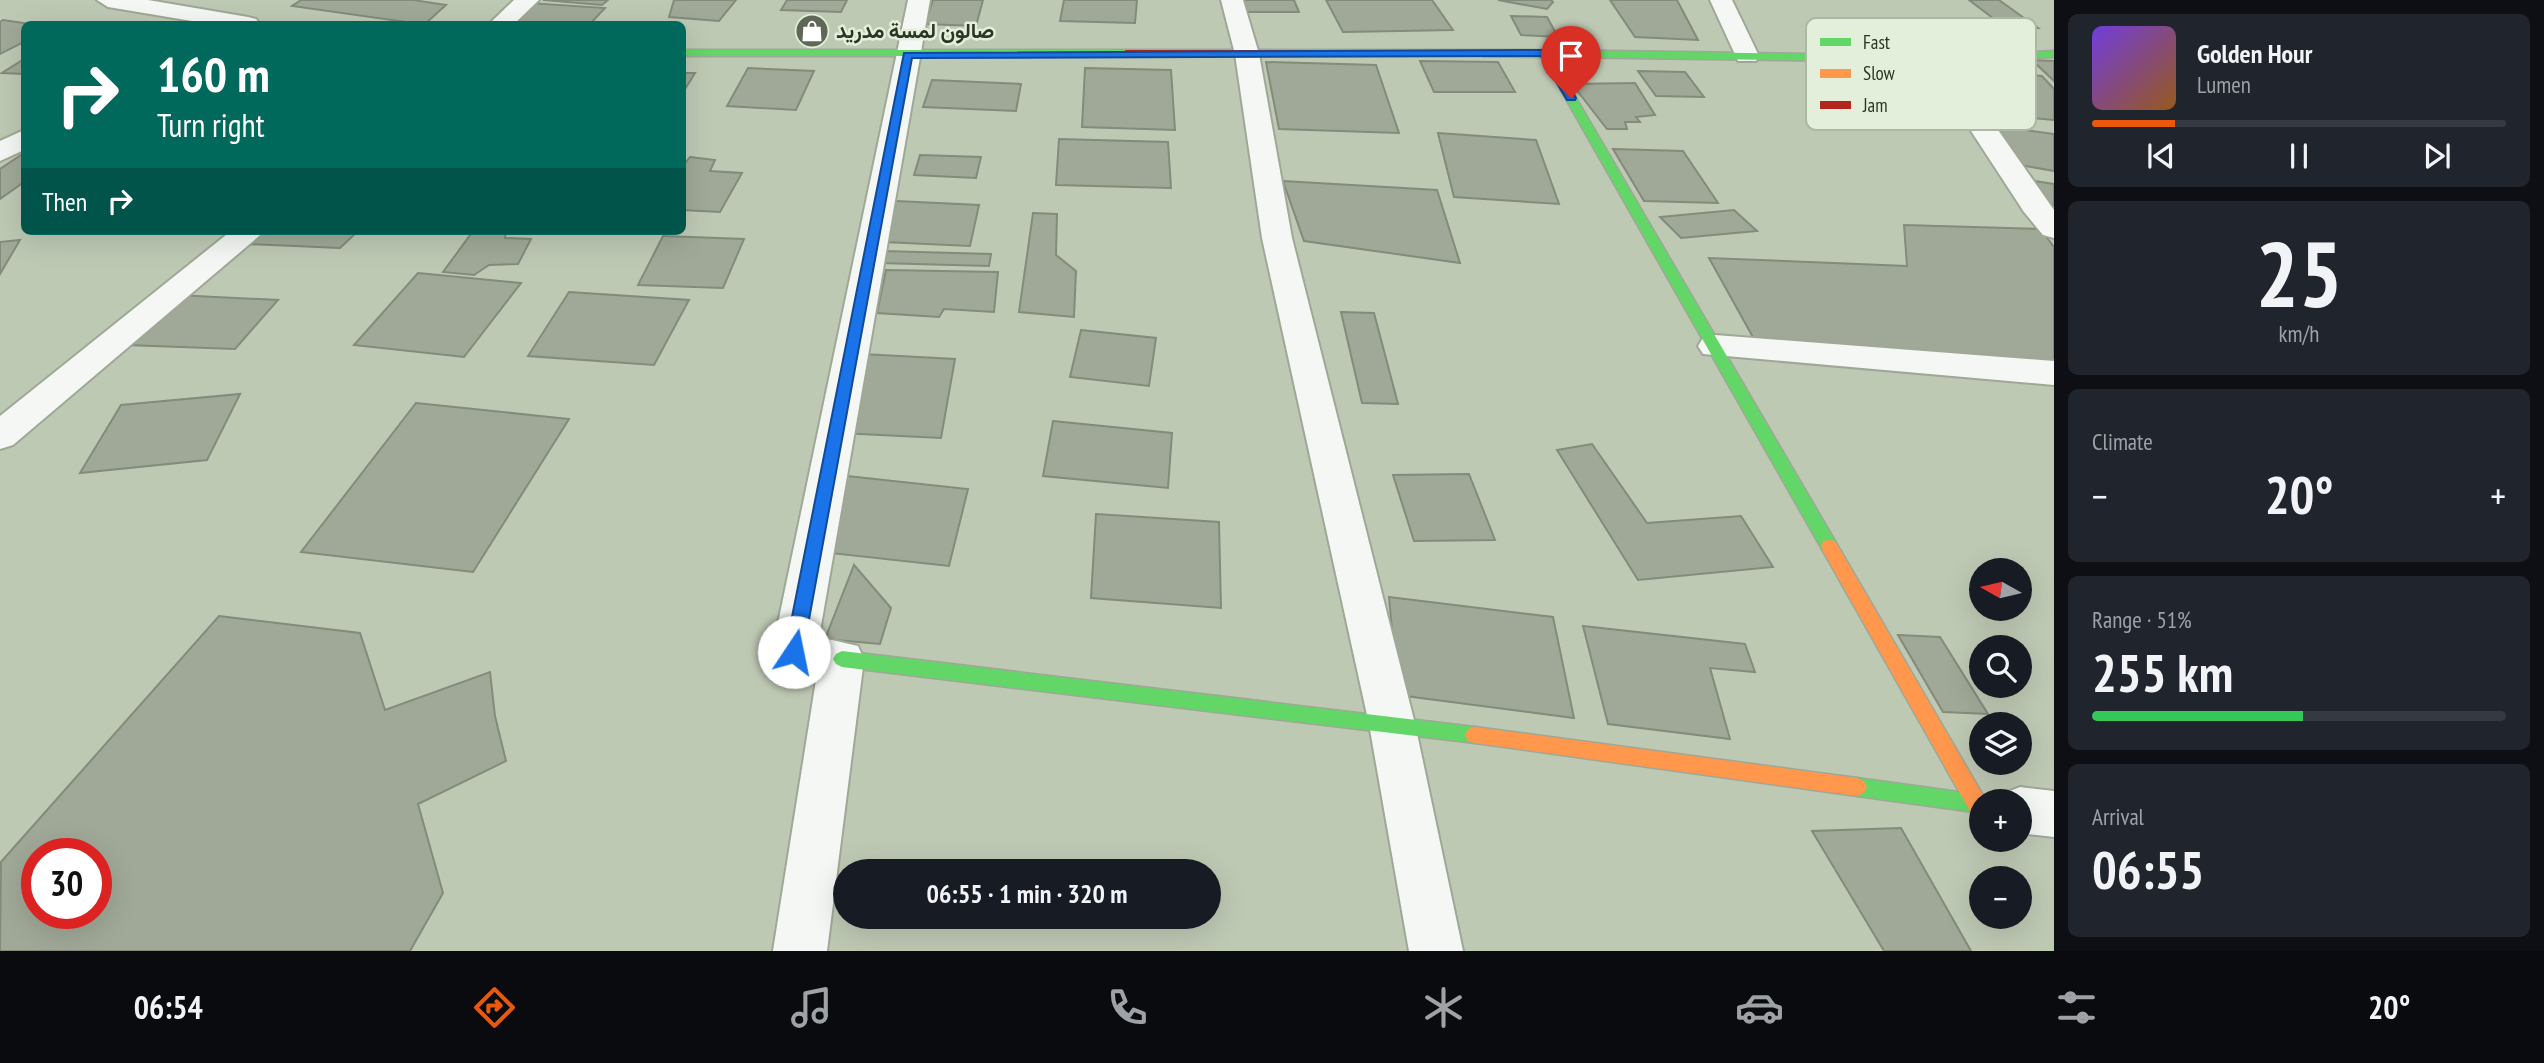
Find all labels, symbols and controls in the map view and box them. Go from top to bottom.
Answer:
shop icon: صالون لمسة مدريد [793,12,831,50]
place label: صالون لمسة مدريد [836,17,994,44]
legend [1806,18,2036,130]
pin [1541,26,1601,98]
text: Fast [1863,30,1891,54]
icon: arrive [1552,37,1590,75]
text: Golden Hour [2197,37,2312,70]
text: 160 m [157,42,270,106]
icon: right [42,49,133,140]
text: Slow [1863,61,1896,85]
text: Lumen [2197,70,2251,99]
text: Jam [1862,93,1888,117]
text: Turn right [157,104,265,146]
icon: previous [2142,137,2180,175]
icon: pause [2280,137,2318,175]
icon: next [2418,137,2456,175]
icon: right [101,182,139,220]
text: Then [42,185,87,218]
text: 25 [2256,214,2343,332]
text: km/h [2279,319,2319,348]
text: Climate [2092,427,2153,456]
text: 20° [2265,461,2333,528]
text: − [2092,471,2108,520]
text: + [2490,471,2506,520]
north arrow [1969,558,2032,621]
map controls [1969,558,2032,929]
text: Range · 51% [2092,605,2192,634]
position arrow [757,615,831,689]
button: search [1969,635,2032,698]
text: 255 km [2092,639,2233,706]
button: layers [1969,712,2032,775]
button: + [1969,789,2032,852]
text: Arrival [2092,802,2144,831]
text: 06:55 [2092,836,2204,903]
speed limit sign: 30 [21,838,112,929]
button: − [1969,866,2032,929]
text: 06:55 · 1 min · 320 m [927,877,1127,910]
icon: directions [470,983,519,1032]
icon: music [787,983,836,1032]
icon: phone [1103,983,1152,1032]
icon: climate [1419,983,1468,1032]
icon: car [1735,983,1784,1032]
icon: filters [2052,983,2101,1032]
text: 06:54 [134,986,203,1028]
text: 20° [2368,986,2410,1028]

